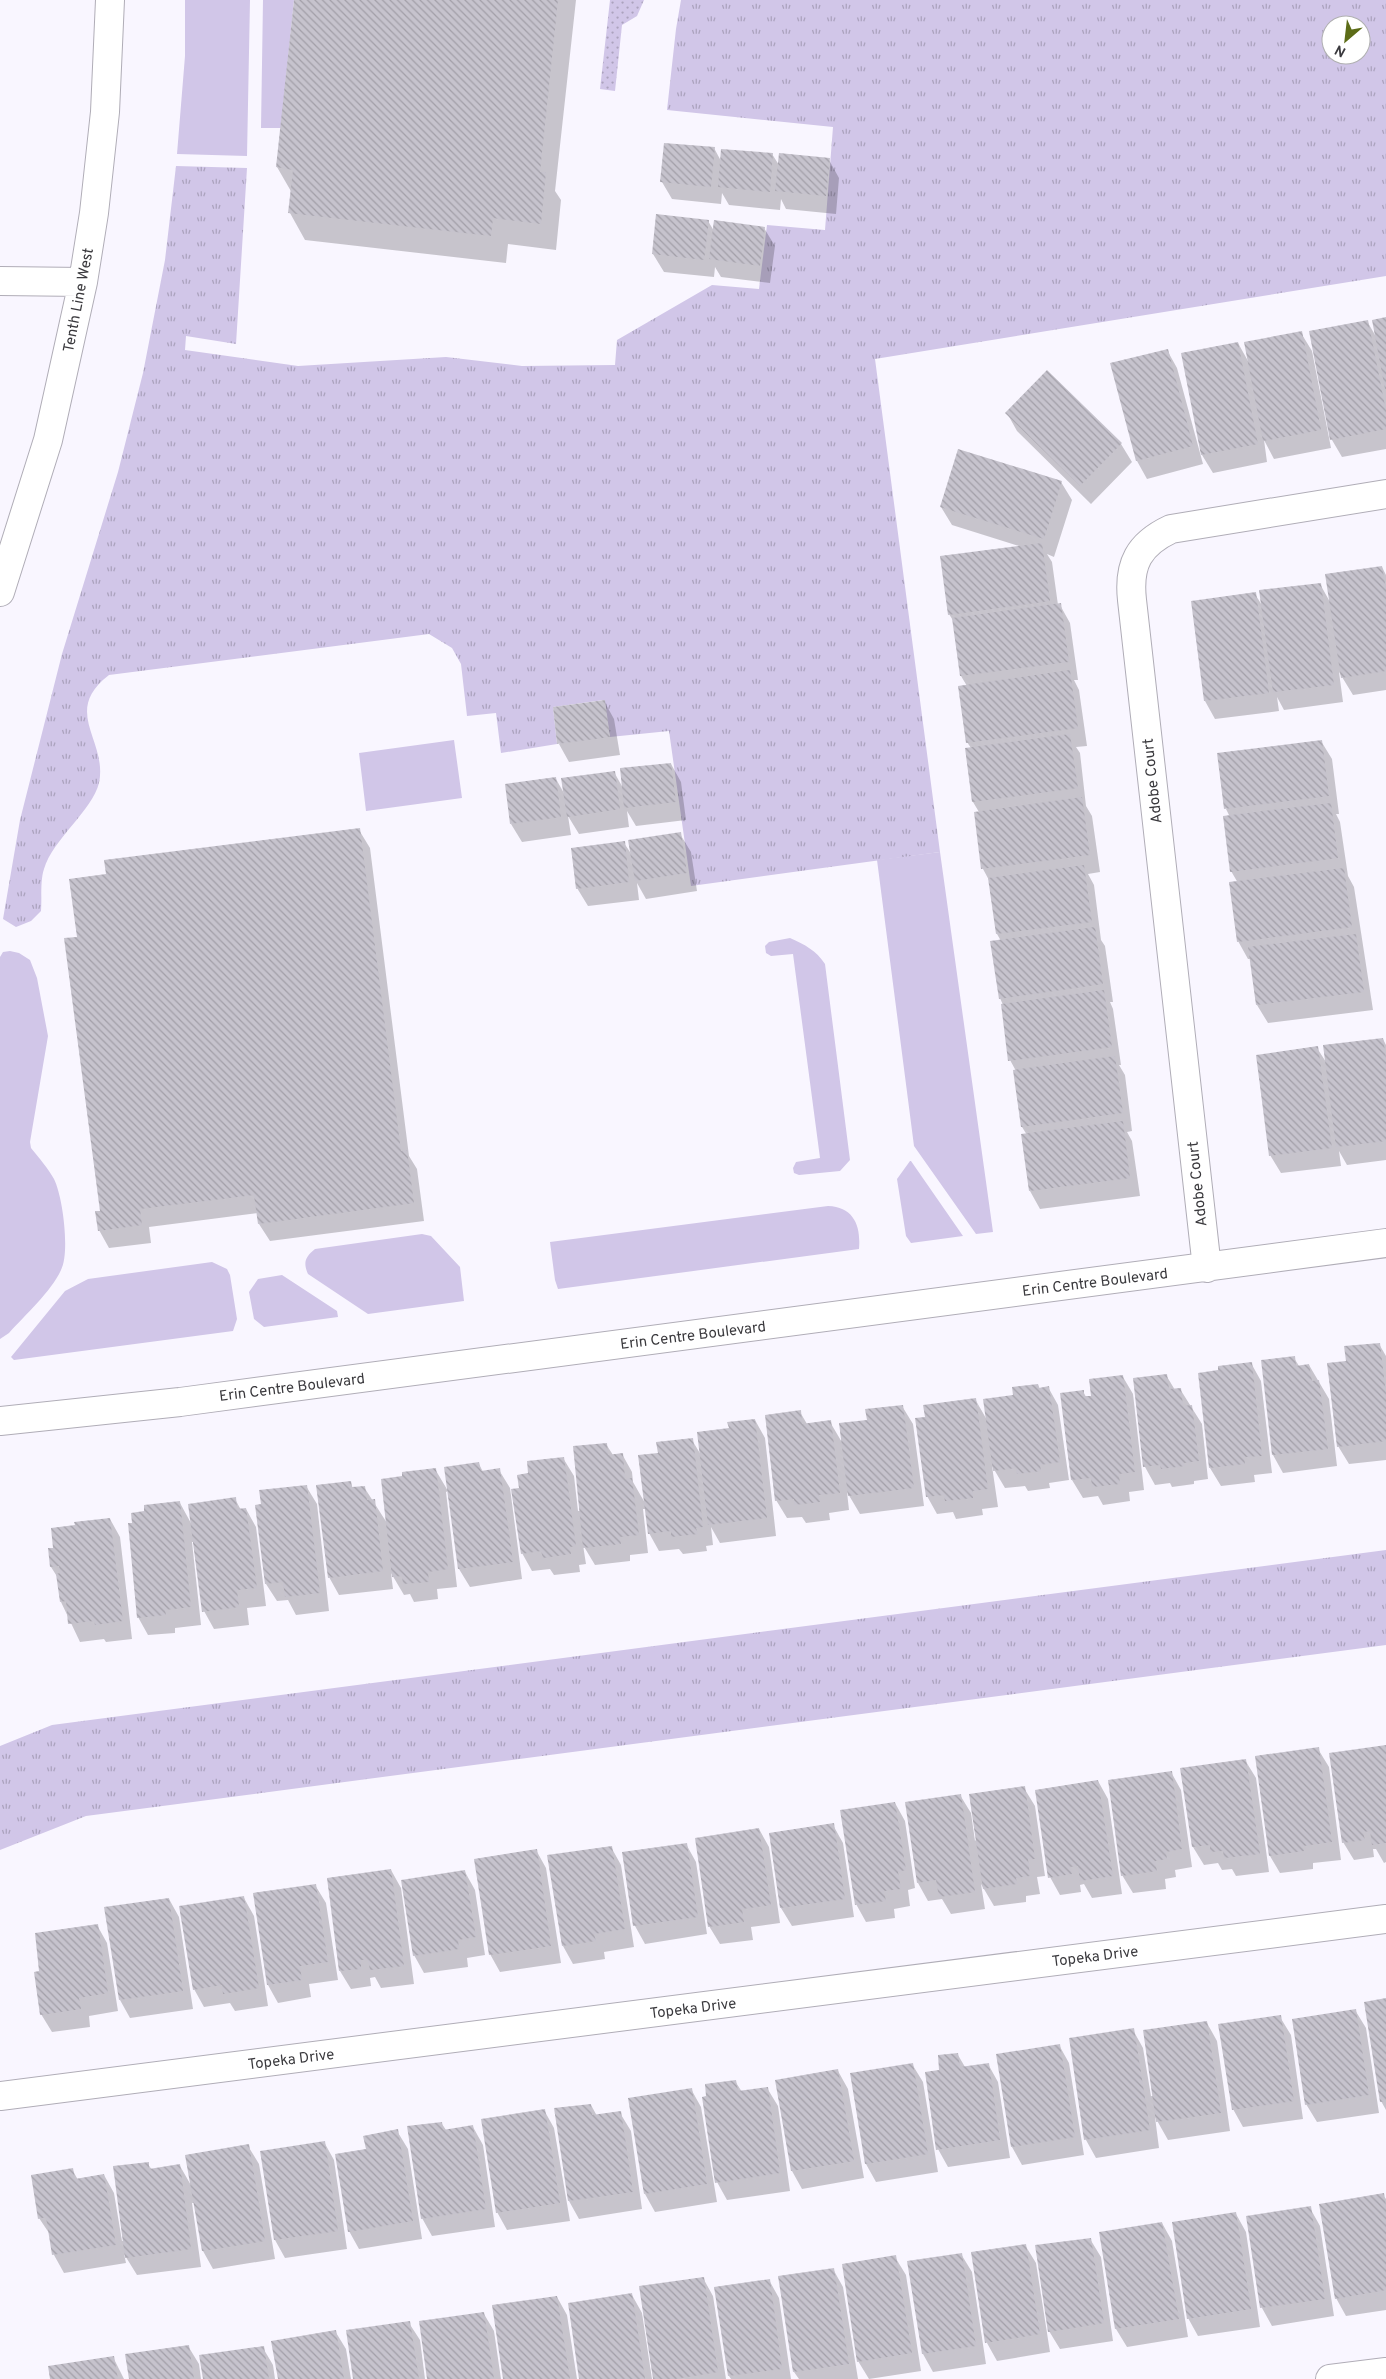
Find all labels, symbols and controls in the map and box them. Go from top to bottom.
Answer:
north arrow [1321,15,1371,65]
text: N [1332,40,1349,60]
street label: Tenth Line West [60,246,99,354]
street label: Adobe Court [1140,737,1167,824]
street label: Adobe Court [1185,1140,1212,1227]
street label: Erin Centre Boulevard [1021,1265,1169,1302]
street label: Erin Centre Boulevard [619,1318,767,1355]
street label: Erin Centre Boulevard [218,1370,366,1407]
street label: Topeka Drive [1051,1943,1140,1972]
street label: Topeka Drive [649,1995,738,2024]
street label: Topeka Drive [247,2046,336,2075]

